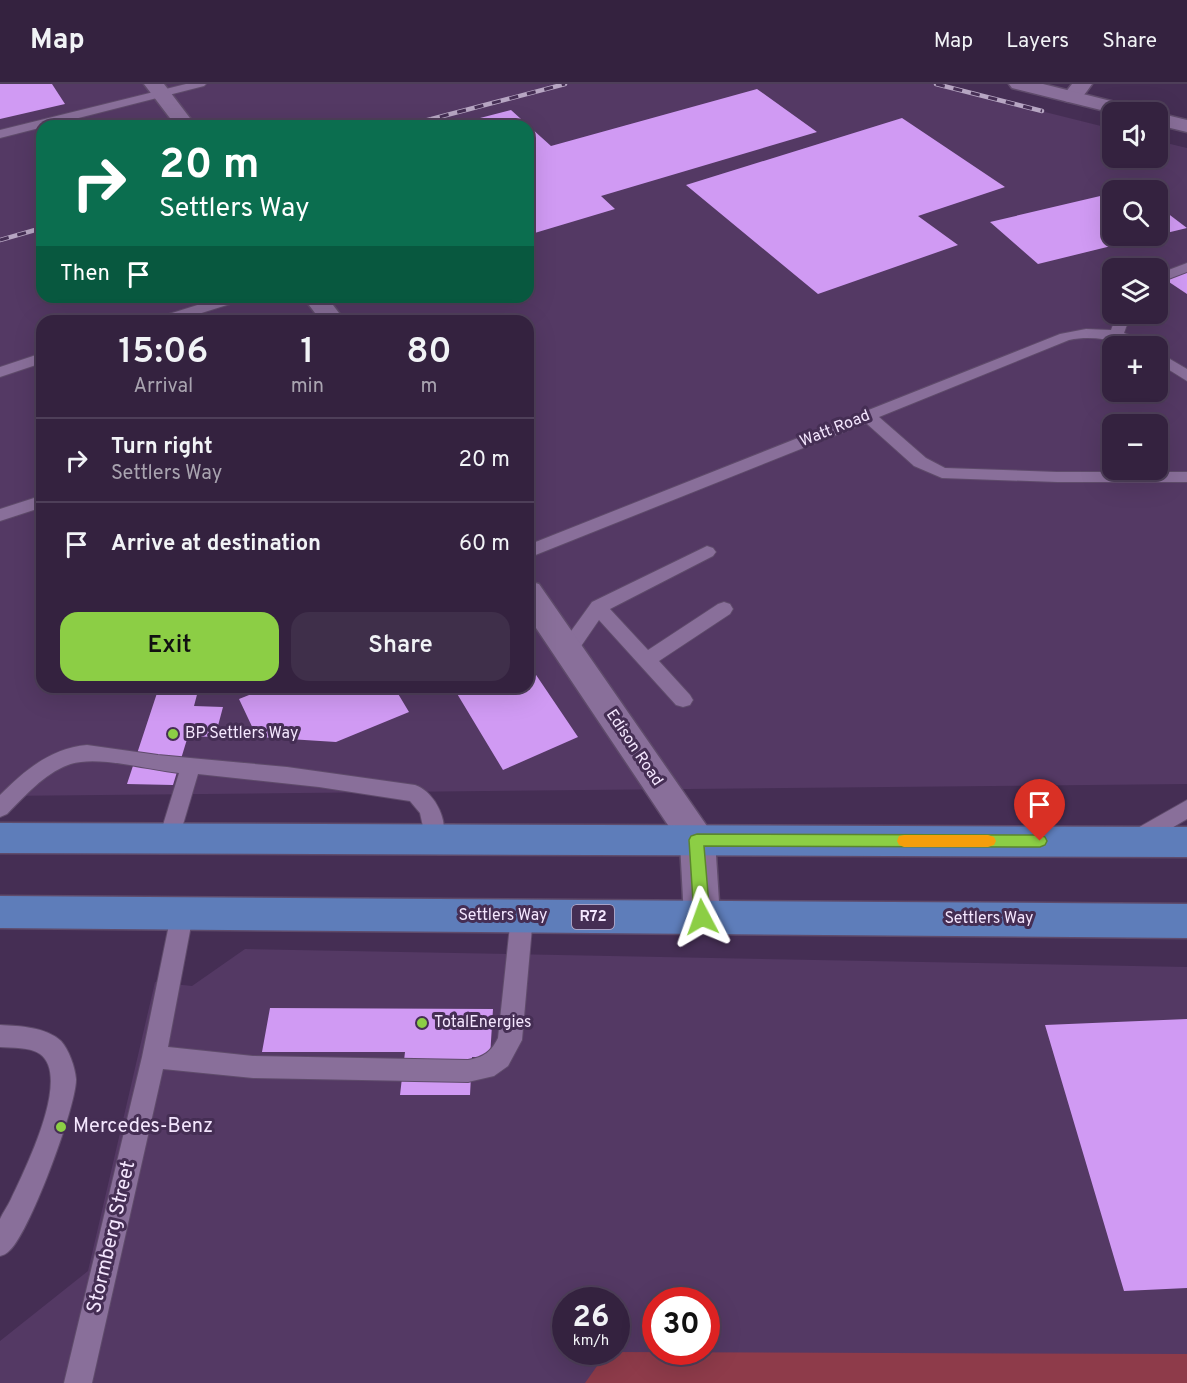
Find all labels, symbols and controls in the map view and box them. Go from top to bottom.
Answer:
text: Map [30,23,85,59]
text: Map [934,28,973,55]
text: Layers [1006,28,1069,55]
text: Share [1102,28,1157,55]
map controls [1102,102,1168,480]
button: sound [1102,102,1168,168]
text: 20 m [159,140,260,193]
icon: right [60,144,138,222]
button: search [1102,180,1168,246]
text: Settlers Way [159,192,309,226]
icon: arrive [122,258,155,291]
button: layers [1102,258,1168,324]
text: Then [60,261,110,288]
text: 15:06 [118,330,208,376]
text: 1 [300,330,314,376]
text: 80 [406,330,452,376]
button: + [1102,336,1168,402]
text: Arrival [134,374,193,400]
text: min [291,374,324,400]
text: m [420,374,437,400]
street label: Watt Road [797,406,873,452]
button: − [1102,414,1168,480]
text: Turn right [111,434,213,461]
icon: right [60,444,93,477]
text: 20 m [459,447,510,474]
text: Settlers Way [111,461,222,487]
icon: arrive [60,528,93,561]
text: Arrive at destination [111,531,321,558]
text: 60 m [459,531,510,558]
button: Exit [60,612,279,681]
button: Share [291,612,510,681]
street label: Edison Road [601,706,667,790]
place label: BP Settlers Way [185,724,298,744]
marker: BP Settlers Way [166,727,180,741]
pin [1014,779,1065,841]
icon: arrive [1023,788,1056,821]
position arrow [670,885,734,949]
road number: R72 [572,905,614,929]
street label: Settlers Way [458,906,548,926]
street label: Settlers Way [944,909,1034,929]
place label: TotalEnergies [434,1013,532,1033]
marker: TotalEnergies [415,1016,429,1030]
place label: Mercedes-Benz [73,1114,213,1140]
marker: Mercedes-Benz [54,1120,68,1134]
street label: Stormberg Street [82,1158,142,1316]
speed limit sign: 30 [642,1287,720,1365]
text: 26 [573,1300,609,1337]
text: km/h [573,1332,609,1351]

